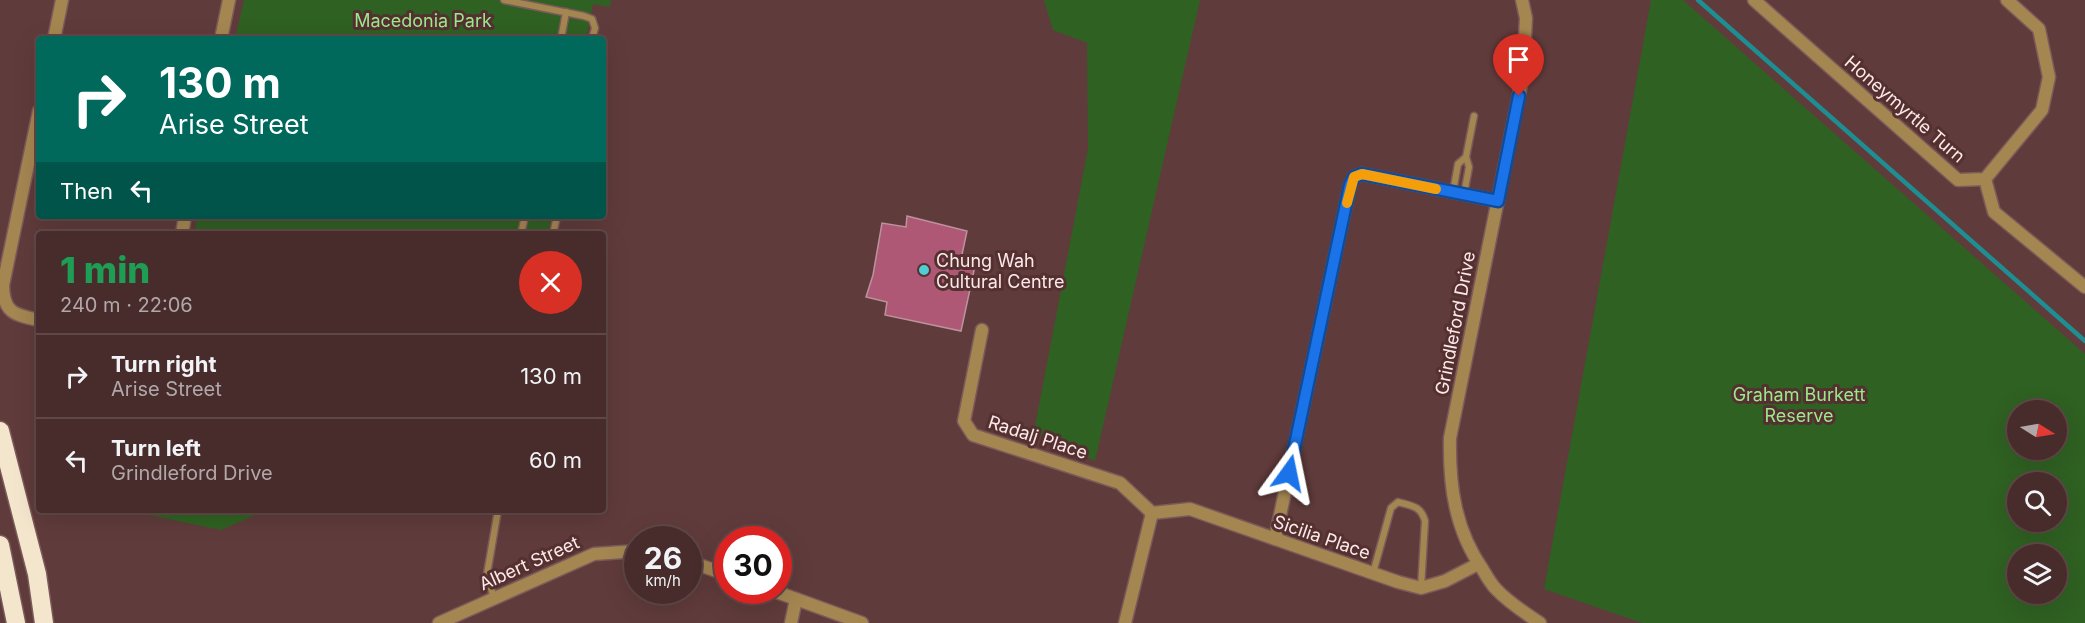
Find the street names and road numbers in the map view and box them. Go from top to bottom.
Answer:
street label: Honeymyrtle Turn [1841,51,1969,167]
street label: Grindleford Drive [1431,250,1479,396]
street label: Radalj Place [986,411,1090,463]
street label: Sicilia Place [1271,511,1373,563]
street label: Albert Street [476,532,582,594]

